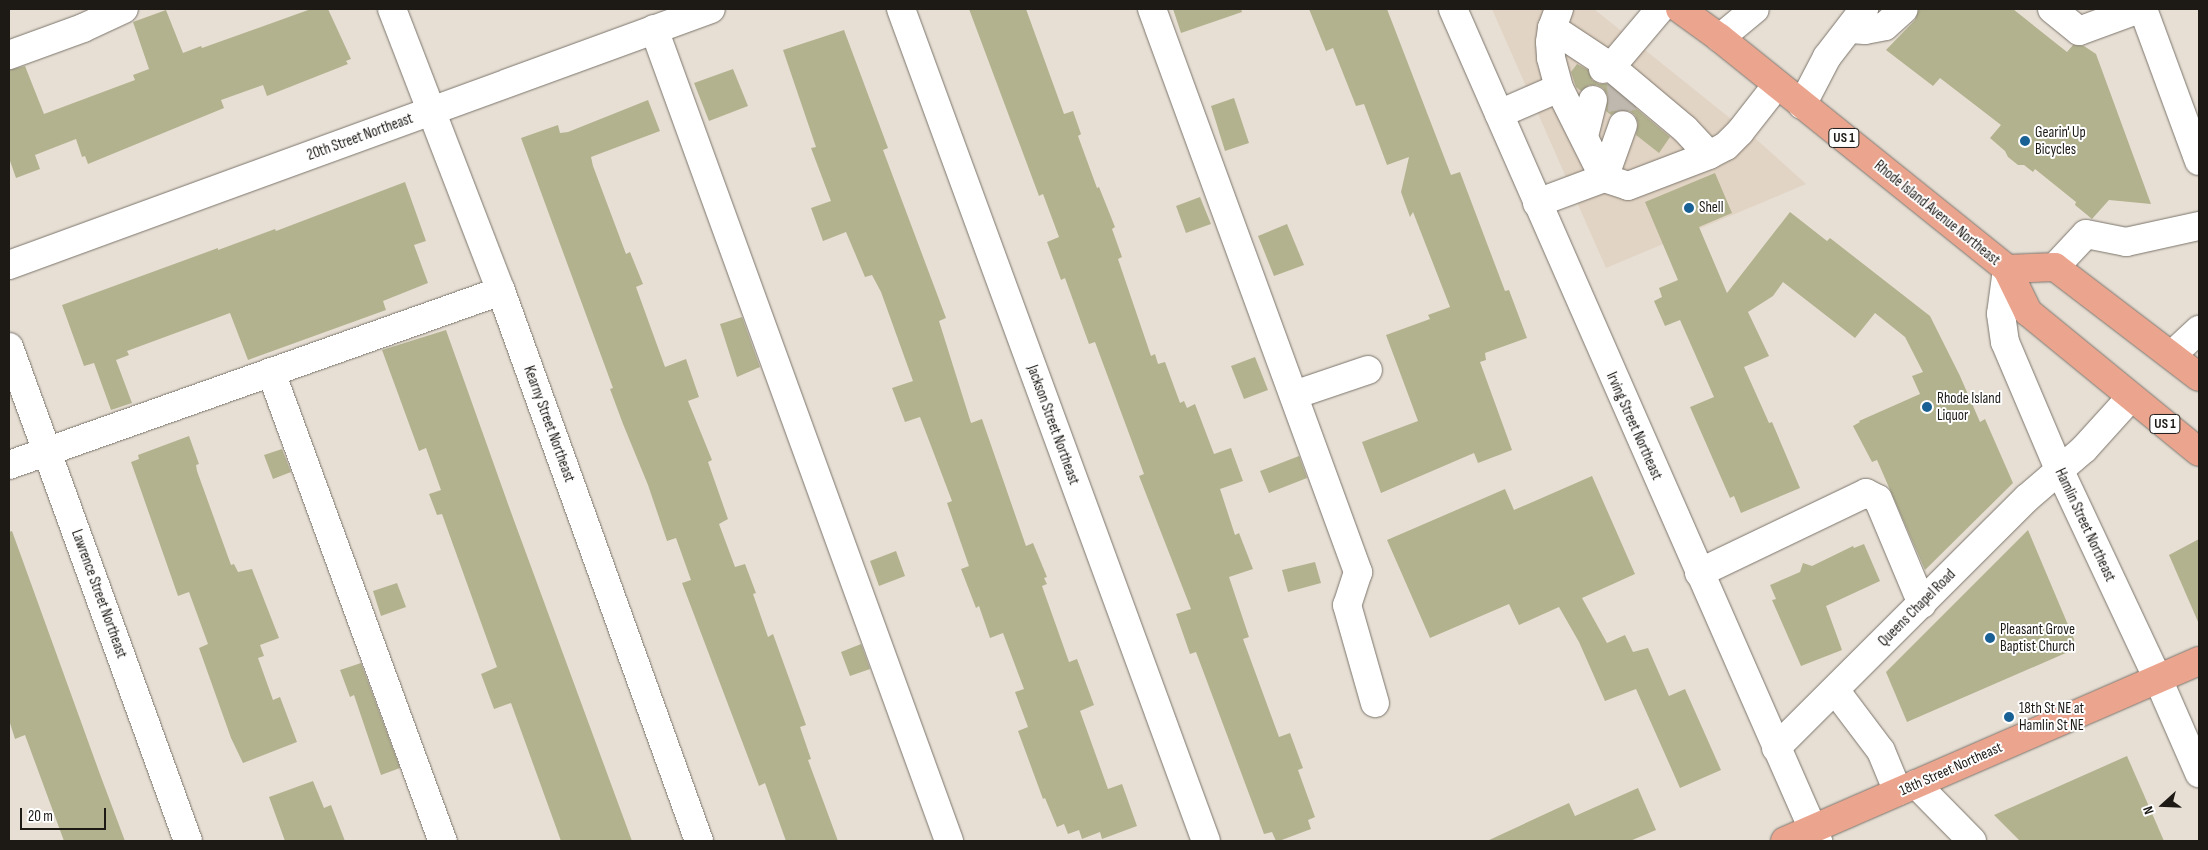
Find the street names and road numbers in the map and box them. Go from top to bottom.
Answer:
street label: 20th Street Northeast [305,109,415,165]
road number: US 1 [1828,126,1860,150]
street label: Rhode Island Avenue Northeast [1871,157,2003,269]
street label: Kearny Street Northeast [520,363,578,485]
street label: Jackson Street Northeast [1023,363,1083,487]
street label: Irving Street Northeast [1602,369,1666,483]
road number: US 1 [2149,412,2181,436]
street label: Hamlin Street Northeast [2051,466,2119,584]
street label: Lawrence Street Northeast [67,527,131,661]
street label: Queens Chapel Road [1875,566,1959,650]
street label: 18th Street Northeast [1897,738,2005,800]

